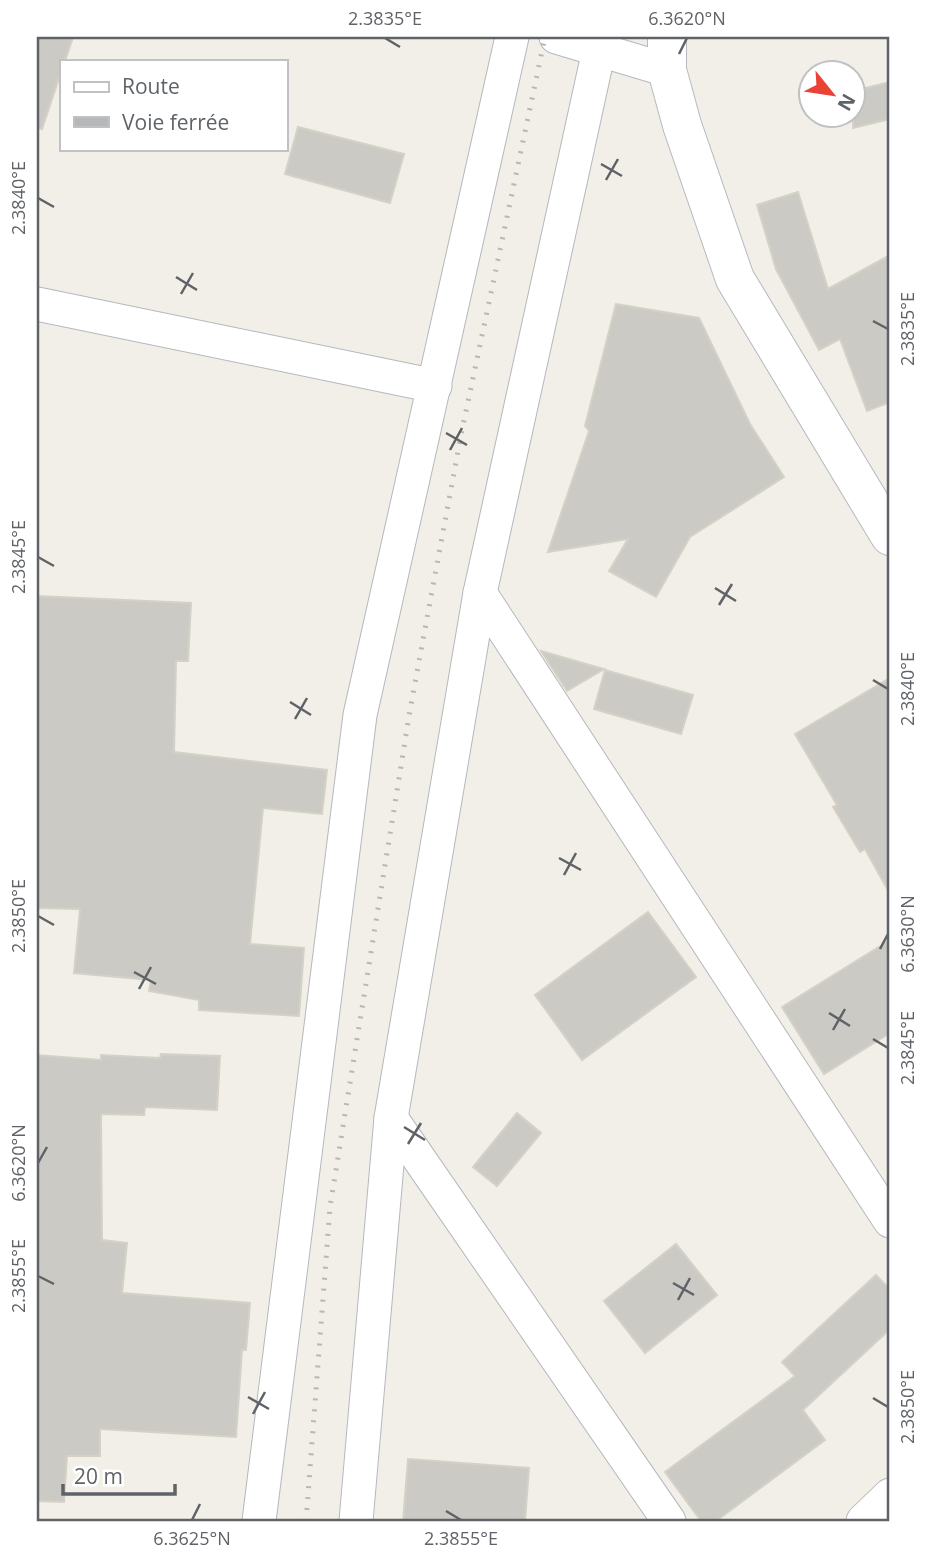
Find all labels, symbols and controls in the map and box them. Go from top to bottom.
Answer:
text: 2.3835°E [348,6,422,30]
text: 6.3620°N [648,6,726,30]
legend [60,60,287,150]
north arrow [797,60,867,130]
text: Route [122,72,180,100]
text: N [832,89,862,116]
text: Voie ferrée [122,108,229,136]
text: 2.3840°E [6,161,30,235]
text: 2.3835°E [895,292,919,366]
text: 2.3845°E [6,520,30,594]
text: 2.3840°E [895,652,919,726]
text: 2.3850°E [6,879,30,953]
text: 6.3630°N [895,895,919,973]
text: 2.3845°E [895,1011,919,1085]
text: 6.3620°N [6,1124,30,1202]
text: 2.3855°E [6,1239,30,1313]
text: 2.3850°E [895,1370,919,1444]
scale bar [63,1453,175,1497]
text: 20 m [74,1462,123,1490]
text: 6.3625°N [153,1526,231,1550]
text: 2.3855°E [424,1526,498,1550]

